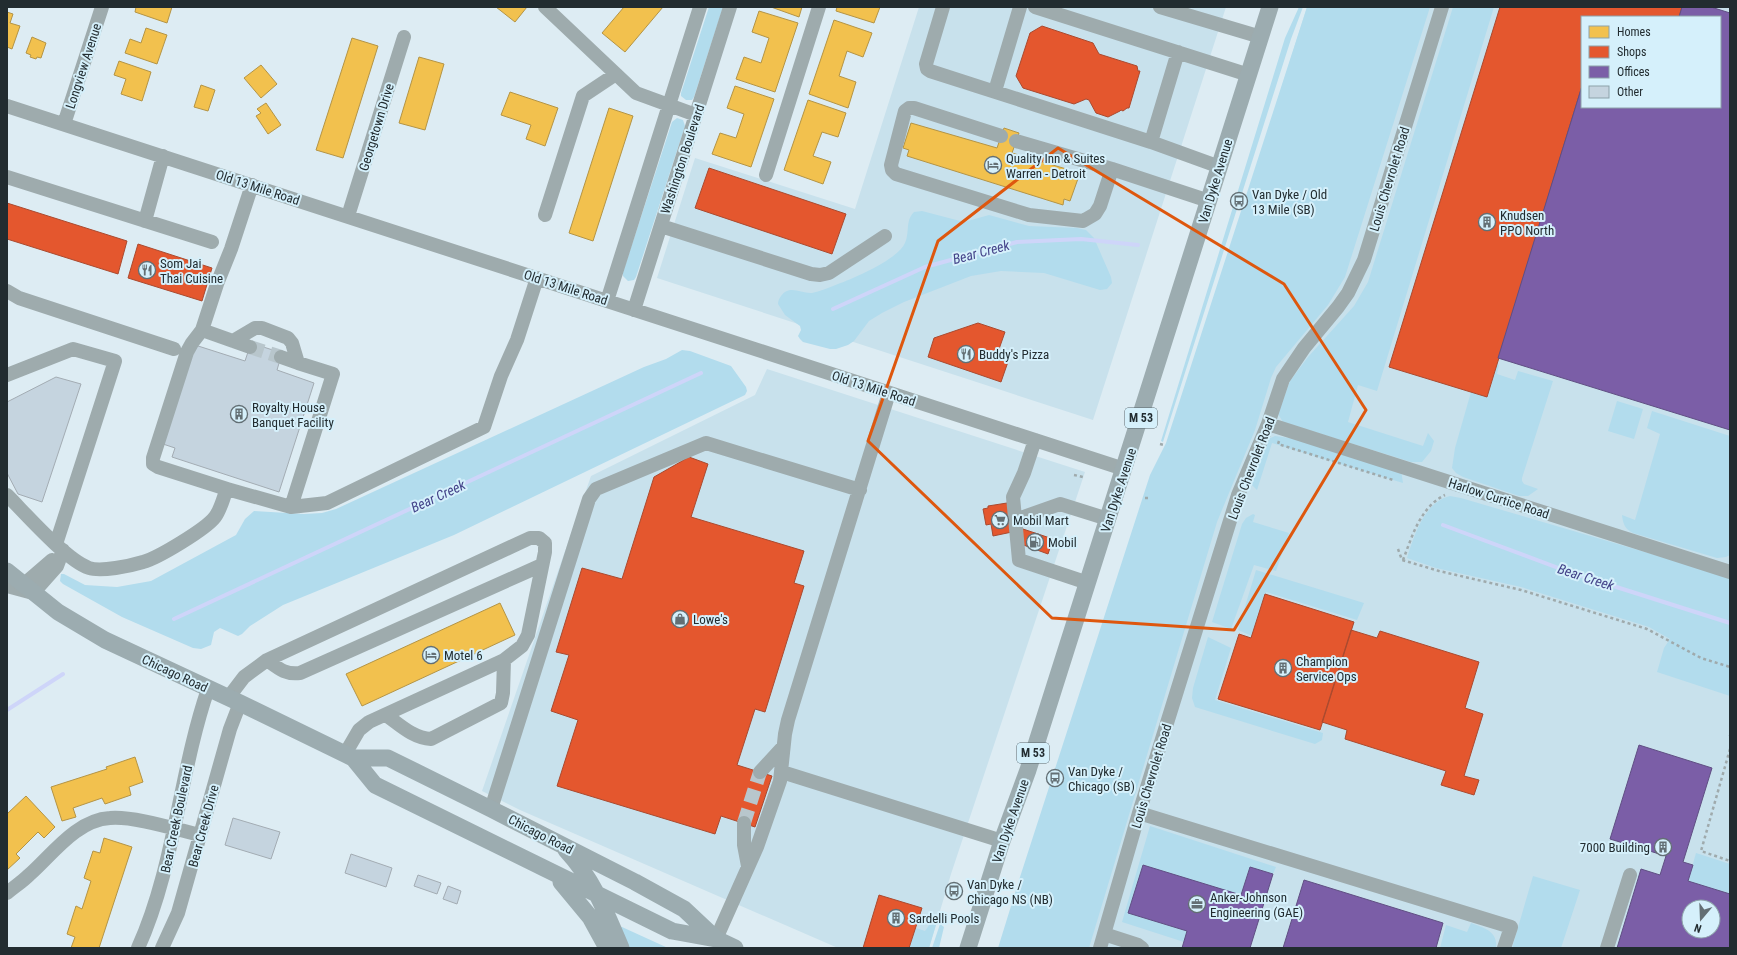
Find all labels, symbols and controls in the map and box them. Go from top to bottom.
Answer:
legend [1581,16,1721,108]
street label: Longview Avenue [63,22,104,111]
text: Homes [1617,25,1651,39]
text: Shops [1617,45,1646,59]
text: Offices [1617,65,1650,79]
street label: Georgetown Drive [356,82,397,173]
text: Other [1617,85,1643,99]
street label: Washington Boulevard [658,103,707,216]
street label: Louis Chevrolet Road [1366,125,1413,233]
street label: Van Dyke Avenue [1196,137,1235,225]
place label: Quality Inn & Suites Warren - Detroit [1006,151,1105,181]
hotel icon: Quality Inn & Suites Warren - Detroit [983,155,1003,175]
street label: Old 13 Mile Road [214,167,302,208]
place label: Van Dyke / Old 13 Mile (SB) [1252,187,1327,217]
bus stop icon: Van Dyke / Old 13 Mile (SB) [1229,191,1249,211]
place label: Knudsen PPO North [1500,208,1554,238]
building icon: Knudsen PPO North [1477,212,1497,232]
water label: Bear Creek [951,237,1012,267]
place label: Som Jai Thai Cuisine [160,256,223,286]
restaurant icon: Som Jai Thai Cuisine [137,260,157,280]
street label: Old 13 Mile Road [522,267,610,308]
restaurant icon: Buddy's Pizza [956,344,976,364]
place label: Buddy's Pizza [979,347,1049,362]
street label: Old 13 Mile Road [830,368,918,409]
place label: Royalty House Banquet Facility [252,400,334,430]
building icon: Royalty House Banquet Facility [229,404,249,424]
road number: M 53 [1125,408,1157,428]
street label: Louis Chevrolet Road [1225,415,1278,522]
street label: Van Dyke Avenue [1098,446,1139,534]
street label: Harlow Curtice Road [1447,475,1551,522]
water label: Bear Creek [408,476,469,516]
supermarket icon: Mobil Mart [990,510,1010,530]
place label: Mobil Mart [1013,513,1069,528]
fuel station icon: Mobil [1025,532,1045,552]
place label: Mobil [1048,535,1077,550]
water label: Bear Creek [1556,560,1617,594]
shop icon: Lowe's [670,609,690,629]
place label: Lowe's [693,612,728,627]
hotel icon: Motel 6 [421,645,441,665]
place label: Motel 6 [444,648,483,663]
street label: Chicago Road [139,652,210,695]
place label: Champion Service Ops [1296,654,1357,684]
building icon: Champion Service Ops [1273,658,1293,678]
street label: Louis Chevrolet Road [1128,722,1175,830]
road number: M 53 [1017,743,1049,763]
street label: Bear Creek Boulevard [158,764,195,874]
place label: Van Dyke / Chicago (SB) [1068,764,1135,794]
bus stop icon: Van Dyke / Chicago (SB) [1045,768,1065,788]
street label: Van Dyke Avenue [989,777,1032,865]
street label: Bear Creek Drive [185,783,222,869]
street label: Chicago Road [506,812,576,857]
building icon: 7000 Building [1653,837,1673,857]
place label: 7000 Building [1580,840,1650,855]
place label: Van Dyke / Chicago NS (NB) [967,877,1053,907]
bus stop icon: Van Dyke / Chicago NS (NB) [944,881,964,901]
place label: Anker-Johnson Engineering (GAE) [1210,890,1303,920]
office icon: Anker-Johnson Engineering (GAE) [1187,894,1207,914]
north arrow [1681,899,1721,939]
building icon: Sardelli Pools [886,908,906,928]
place label: Sardelli Pools [909,911,979,926]
text: N [1692,921,1703,935]

